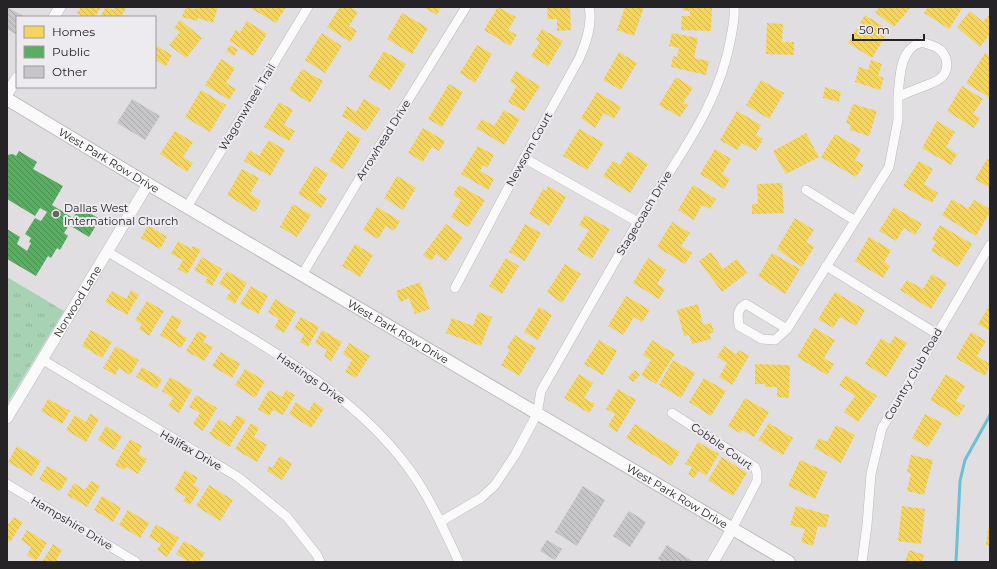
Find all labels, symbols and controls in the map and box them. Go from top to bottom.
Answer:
legend [16,16,156,88]
scale bar [853,16,924,42]
text: 50 m [859,22,890,37]
text: Homes [52,24,95,39]
text: Public [52,44,90,59]
street label: Wagonwheel Trail [216,61,278,153]
text: Other [52,64,87,79]
street label: Arrowhead Drive [353,97,414,183]
street label: Newsom Court [503,109,555,189]
street label: West Park Row Drive [56,125,162,196]
street label: Stagecoach Drive [613,168,675,258]
place label: Dallas West International Church [64,201,178,228]
marker: Dallas West International Church [51,209,61,219]
street label: Norwood Lane [50,263,104,340]
street label: West Park Row Drive [345,296,452,367]
street label: Country Club Road [881,325,945,423]
street label: Hastings Drive [274,349,348,407]
street label: Cobble Court [688,419,756,473]
street label: Halifax Drive [158,427,225,473]
street label: West Park Row Drive [624,461,731,532]
street label: Hampshire Drive [29,493,116,553]

